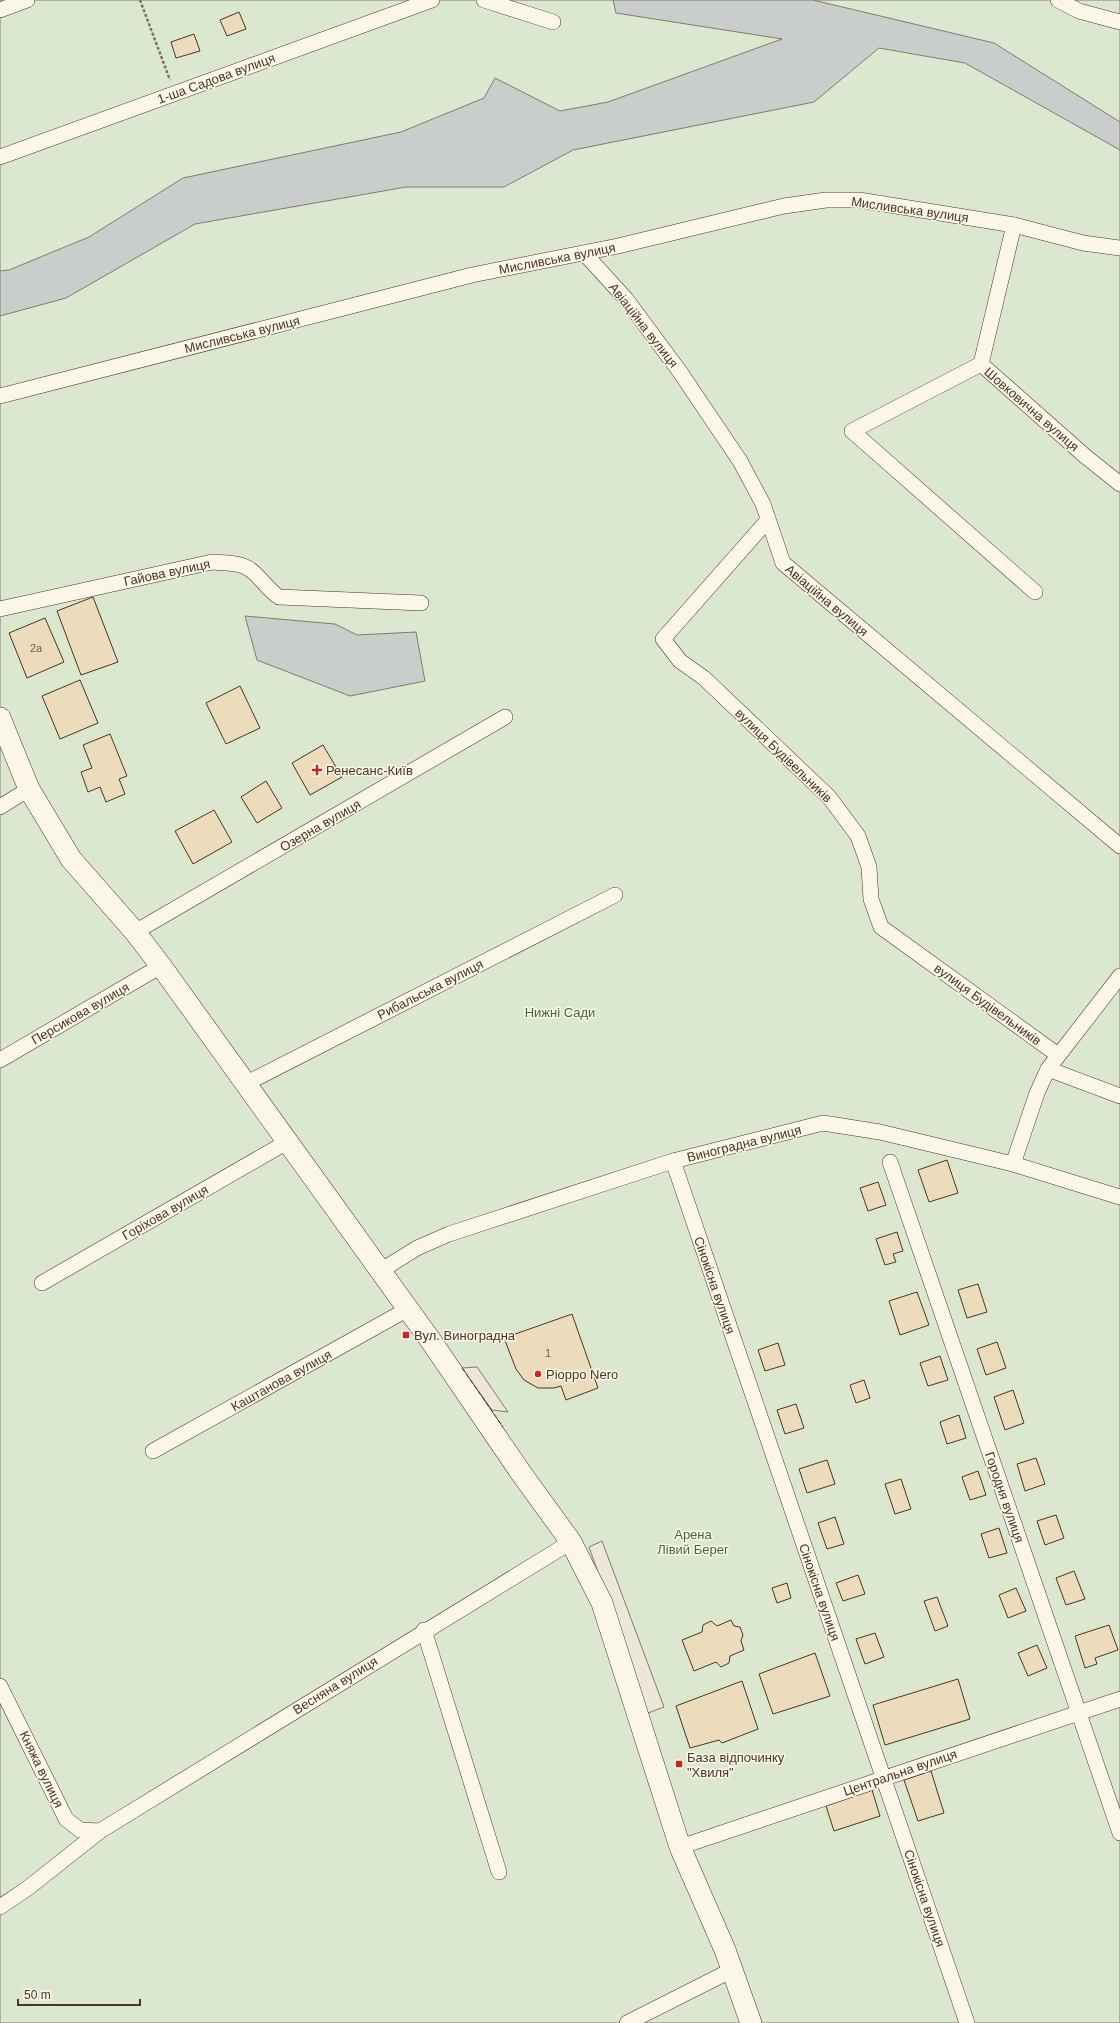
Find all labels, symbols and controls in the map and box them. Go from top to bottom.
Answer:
street label: 1-ша Садова вулиця [155,50,277,107]
street label: Мисливська вулиця [850,194,970,225]
street label: Мисливська вулиця [498,240,617,277]
street label: Авіаційна вулиця [606,280,681,371]
street label: Мисливська вулиця [183,313,301,356]
street label: Шовковична вулиця [981,364,1082,454]
street label: Гайова вулиця [123,556,212,589]
street label: Авіаційна вулиця [782,561,871,639]
house number: 2а [30,642,43,654]
street label: вулиця Будівельників [732,705,835,805]
place label: Ренесанс-Київ [326,763,413,778]
marker: Ренесанс-Київ [311,764,323,776]
street label: Озерна вулиця [277,796,363,855]
street label: Рибальська вулиця [375,956,486,1023]
street label: вулиця Будівельників [931,961,1044,1048]
street label: Персикова вулиця [29,979,132,1048]
park label: Нижні Сади [525,1005,595,1020]
street label: Виноградна вулиця [685,1122,803,1165]
street label: Горіхова вулиця [120,1182,211,1243]
street label: Сінокісна вулиця [691,1235,738,1336]
place label: Вул. Виноградна [414,1328,516,1343]
marker: Вул. Виноградна [401,1330,411,1340]
street label: Каштанова вулиця [228,1347,334,1414]
house number: 1 [545,1347,551,1359]
place label: Pioppo Nero [546,1367,618,1382]
marker: Pioppo Nero [533,1369,543,1379]
street label: Городня вулиця [982,1450,1027,1545]
park label: Арена Лівий Берег [657,1527,729,1557]
street label: Сінокісна вулиця [796,1542,843,1643]
street label: Весняна вулиця [290,1653,380,1717]
street label: Княжа вулиця [17,1728,67,1810]
street label: Центральна вулиця [841,1746,959,1799]
place label: База відпочинку "Хвиля" [687,1750,785,1780]
marker: База відпочинку "Хвиля" [674,1759,684,1769]
street label: Сінокісна вулиця [901,1848,948,1949]
scale bar [18,1981,140,2007]
text: 50 m [24,1988,51,2002]

